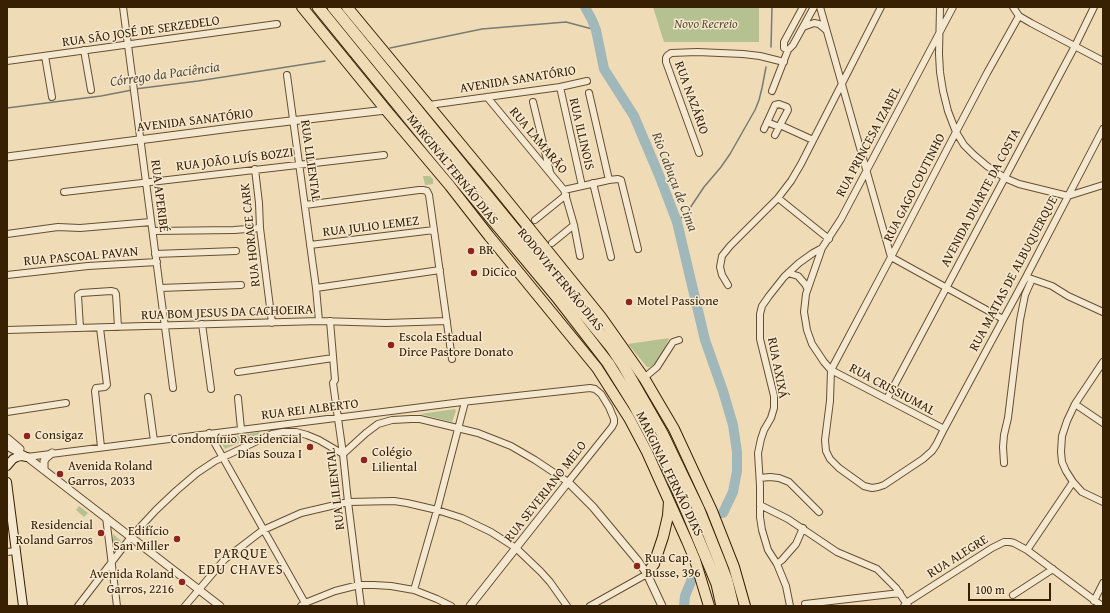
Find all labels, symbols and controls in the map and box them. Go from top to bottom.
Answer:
street label: RUA SÃO JOSÉ DE SERZEDELO [61,13,221,51]
park label: Novo Recreio [674,17,738,33]
water label: Córrego da Paciência [109,59,221,91]
street label: RUA NAZÁRIO [671,59,711,137]
street label: AVENIDA SANATÓRIO [459,63,577,97]
street label: RUA PRINCESA IZABEL [833,84,905,200]
street label: RUA ILLINOIS [565,96,597,172]
street label: RUA LAMARÃO [506,105,570,177]
street label: AVENIDA SANATÓRIO [136,106,254,136]
street label: MARGINAL FERNÃO DIAS [403,112,501,228]
street label: RUA LILIENTAL [297,119,323,203]
street label: AVENIDA DUARTE DA COSTA [938,126,1024,270]
water label: Rio Cabuçu de Cima [647,130,701,234]
street label: RUA GAGO COUTINHO [881,131,949,245]
street label: RUA JOÃO LUÍS BOZZI [176,145,294,175]
street label: RUA APERIBÉ [147,159,171,233]
street label: RUA HORACE CARK [238,182,264,288]
street label: RUA MATIAS DE ALBUQUERQUE [966,194,1062,354]
street label: RUA JULIO LEMEZ [322,213,420,241]
street label: RODOVIA FERNÃO DIAS [514,225,606,335]
place label: BR [479,243,494,259]
street label: RUA PASCOAL PAVAN [23,244,139,270]
marker: BR [466,246,476,256]
place label: DiCico [482,265,517,281]
marker: DiCico [469,268,479,278]
place label: Motel Passione [637,294,719,310]
marker: Motel Passione [624,297,634,307]
street label: RUA BOM JESUS DA CACHOEIRA [141,302,313,324]
place label: Escola Estadual Dirce Pastore Donato [399,330,513,361]
street label: RUA AXIXÁ [763,336,791,400]
marker: Escola Estadual Dirce Pastore Donato [386,340,396,350]
street label: RUA CRISSIUMAL [846,361,938,419]
street label: RUA REI ALBERTO [261,396,359,424]
street label: MARGINAL FERNÃO DIAS [632,409,706,539]
place label: Consigaz [35,428,83,444]
marker: Consigaz [22,431,32,441]
place label: Condomínio Residencial Dias Souza I [171,432,302,463]
street label: RUA SEVERIANO MELO [502,438,590,546]
marker: Condomínio Residencial Dias Souza I [305,442,315,452]
place label: Colégio Liliental [372,445,417,476]
street label: RUA LILIENTAL [323,447,349,531]
marker: Colégio Liliental [359,455,369,465]
place label: Avenida Roland Garros, 2033 [68,459,153,490]
marker: Avenida Roland Garros, 2033 [55,469,65,479]
place label: Residencial Roland Garros [16,518,93,549]
place label: Edifício San Miller [113,524,169,555]
marker: Residencial Roland Garros [96,528,106,538]
street label: RUA ALEGRE [925,532,991,582]
marker: Edifício San Miller [172,534,182,544]
district label: PARQUE EDU CHAVES [198,546,284,578]
place label: Rua Cap. Busse, 396 [645,551,701,582]
marker: Rua Cap. Busse, 396 [632,561,642,571]
place label: Avenida Roland Garros, 2216 [89,567,174,598]
scale bar [970,575,1053,601]
marker: Avenida Roland Garros, 2216 [177,577,187,587]
text: 100 m [975,581,1005,598]

